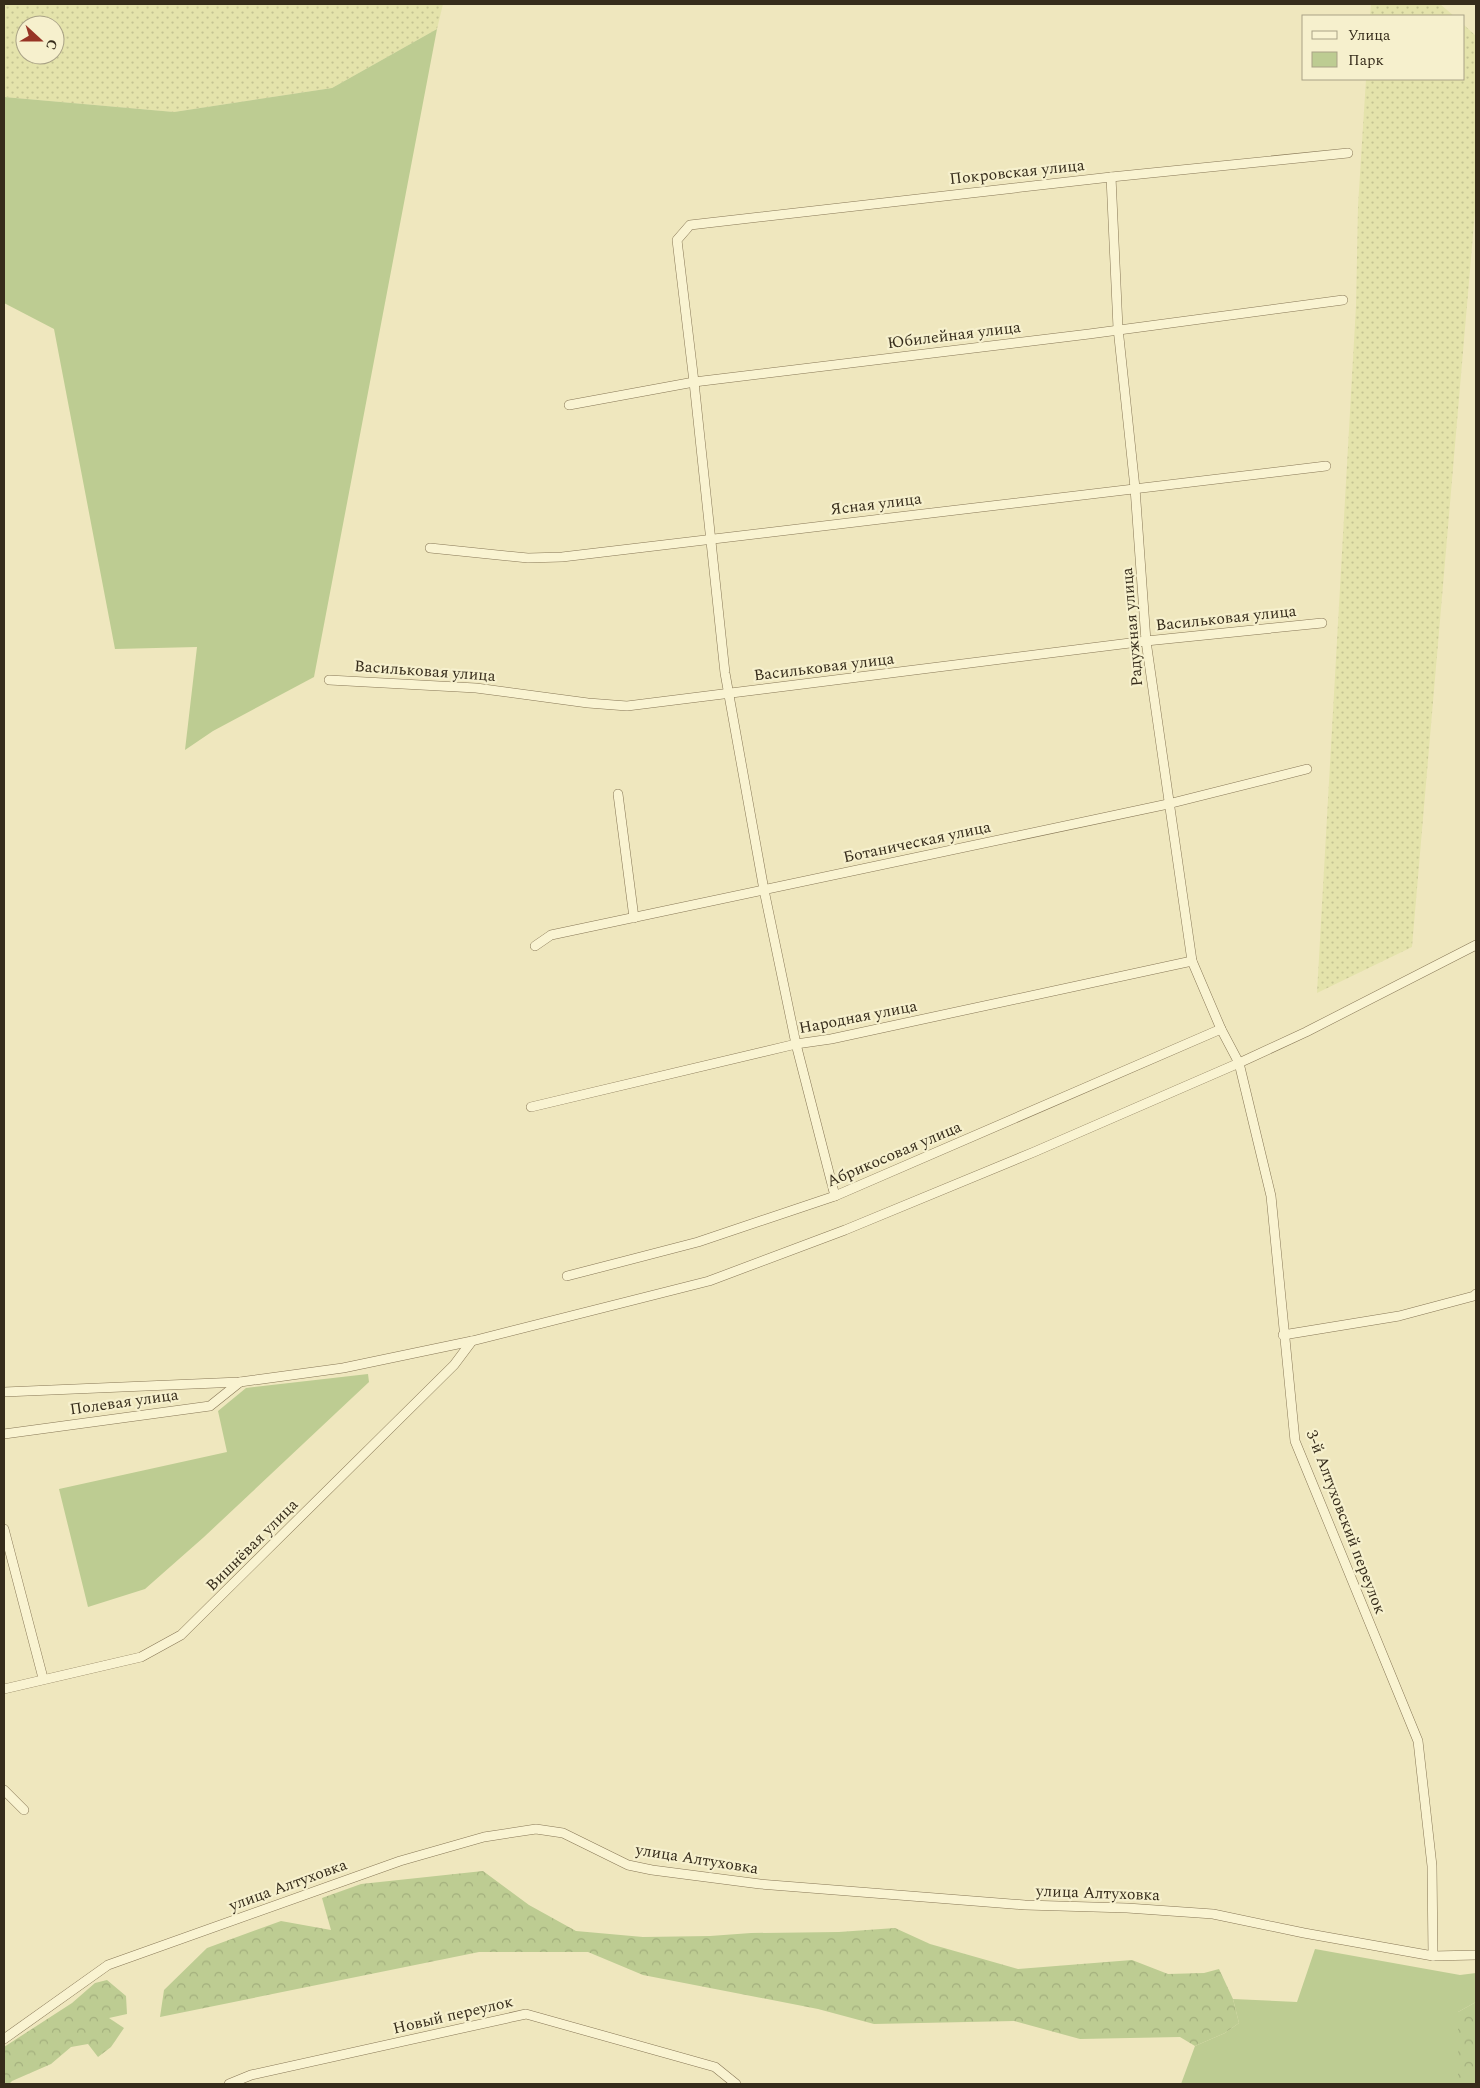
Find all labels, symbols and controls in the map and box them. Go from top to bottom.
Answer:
north arrow [15,15,65,65]
legend [1302,15,1465,80]
text: Улица [1348,24,1391,47]
text: С [40,36,63,53]
text: Парк [1348,49,1384,72]
street label: Покровская улица [948,153,1086,191]
street label: Юбилейная улица [886,315,1022,355]
street label: Ясная улица [829,486,923,522]
street label: Радужная улица [1115,566,1149,688]
street label: Васильковая улица [1154,599,1298,637]
street label: Васильковая улица [752,646,896,688]
street label: Васильковая улица [354,654,497,688]
street label: Ботаническая улица [841,815,993,869]
street label: Народная улица [797,994,919,1040]
street label: Абрикосовая улица [823,1115,965,1193]
street label: Полевая улица [68,1382,180,1421]
street label: 3-й Алтуховский переулок [1300,1426,1392,1618]
street label: Вишнёвая улица [200,1493,304,1597]
street label: улица Алтуховка [633,1837,760,1881]
street label: улица Алтуховка [225,1852,351,1918]
street label: улица Алтуховка [1035,1879,1161,1907]
street label: Новый переулок [390,1989,516,2041]

